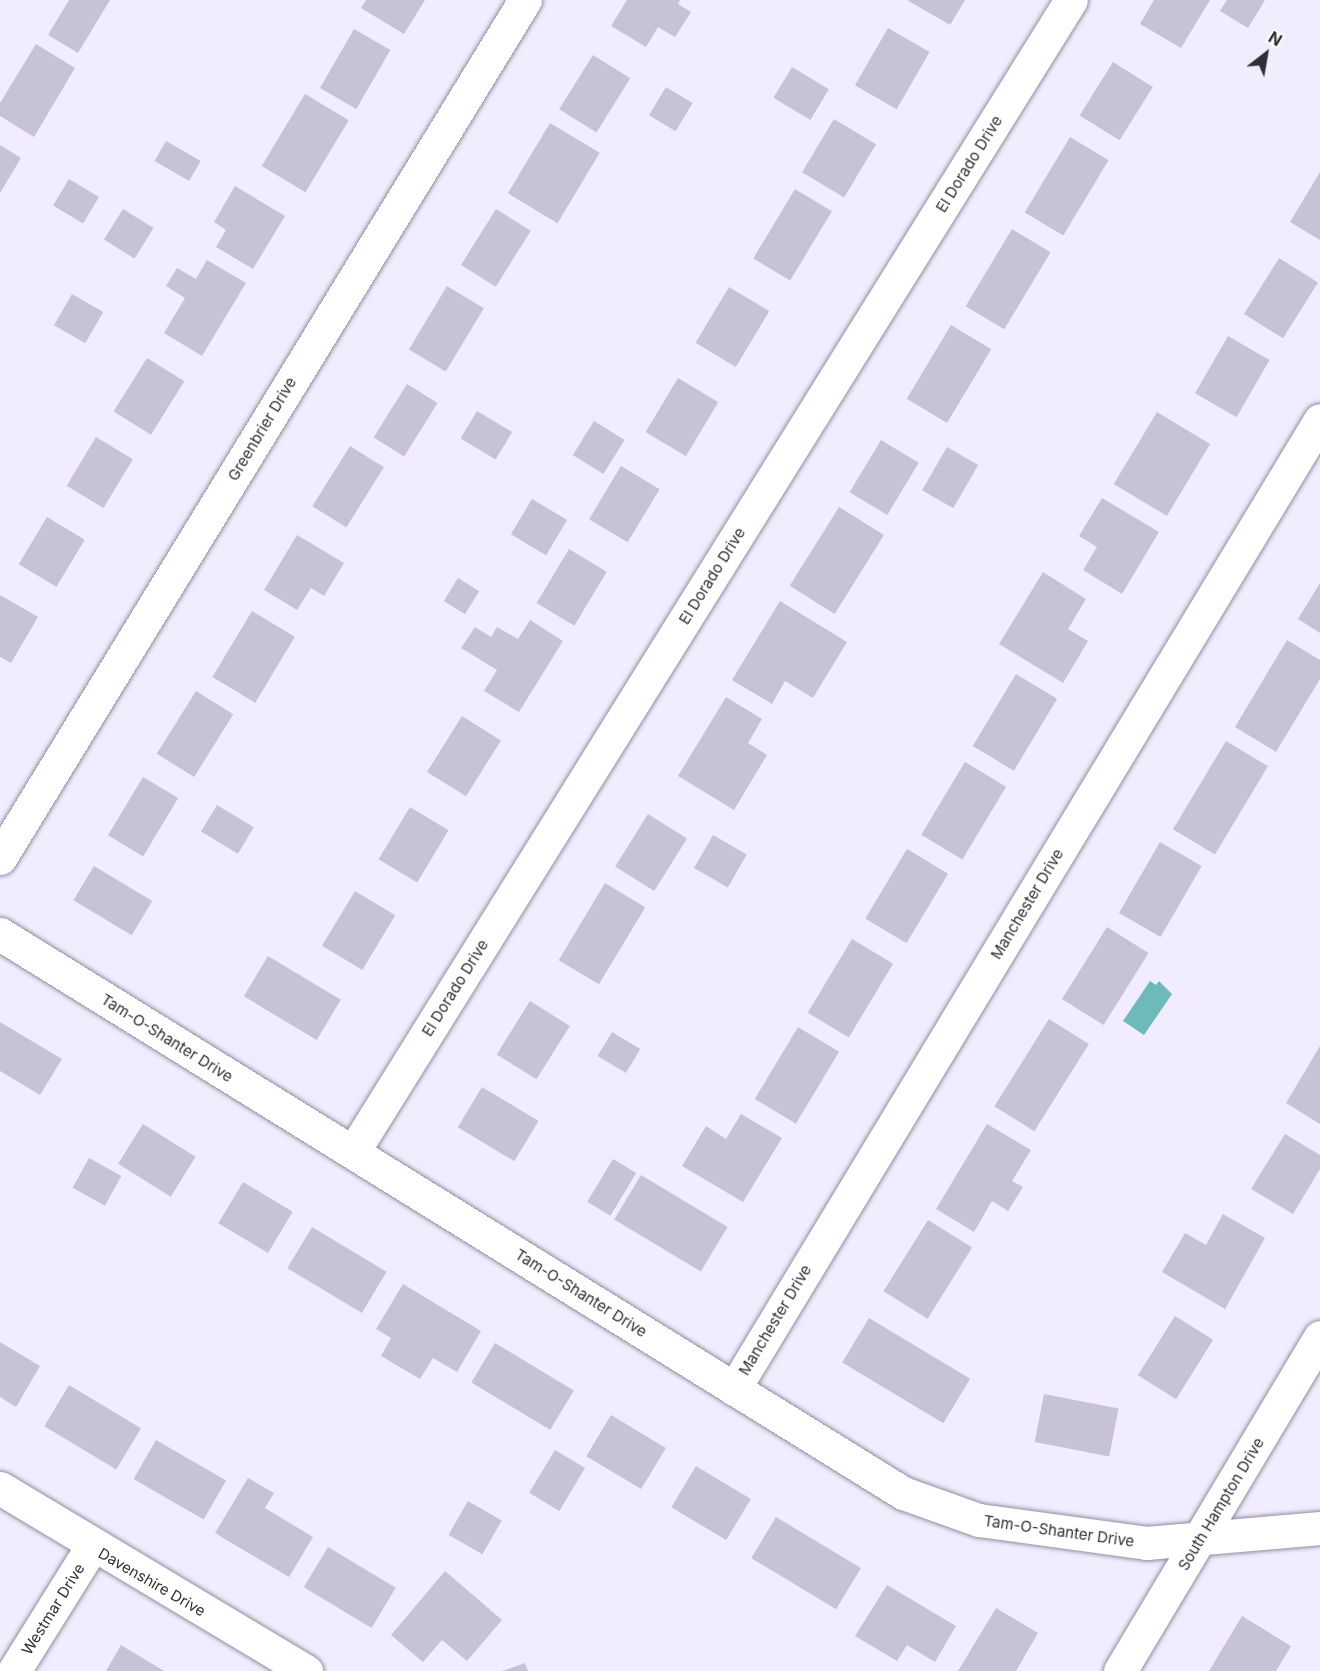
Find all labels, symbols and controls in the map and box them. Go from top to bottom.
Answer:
north arrow [1236,24,1296,84]
text: N [1265,27,1286,50]
street label: El Dorado Drive [932,112,1006,216]
street label: Greenbrier Drive [224,374,300,484]
street label: El Dorado Drive [675,524,749,628]
street label: Manchester Drive [987,846,1067,962]
street label: El Dorado Drive [418,936,492,1040]
street label: Tam-O-Shanter Drive [98,990,236,1086]
street label: Tam-O-Shanter Drive [512,1245,650,1341]
street label: Manchester Drive [735,1262,815,1378]
street label: South Hampton Drive [1174,1434,1268,1574]
street label: Tam-O-Shanter Drive [983,1512,1135,1550]
street label: Davenshire Drive [95,1544,209,1620]
street label: Westmar Drive [18,1560,88,1658]

